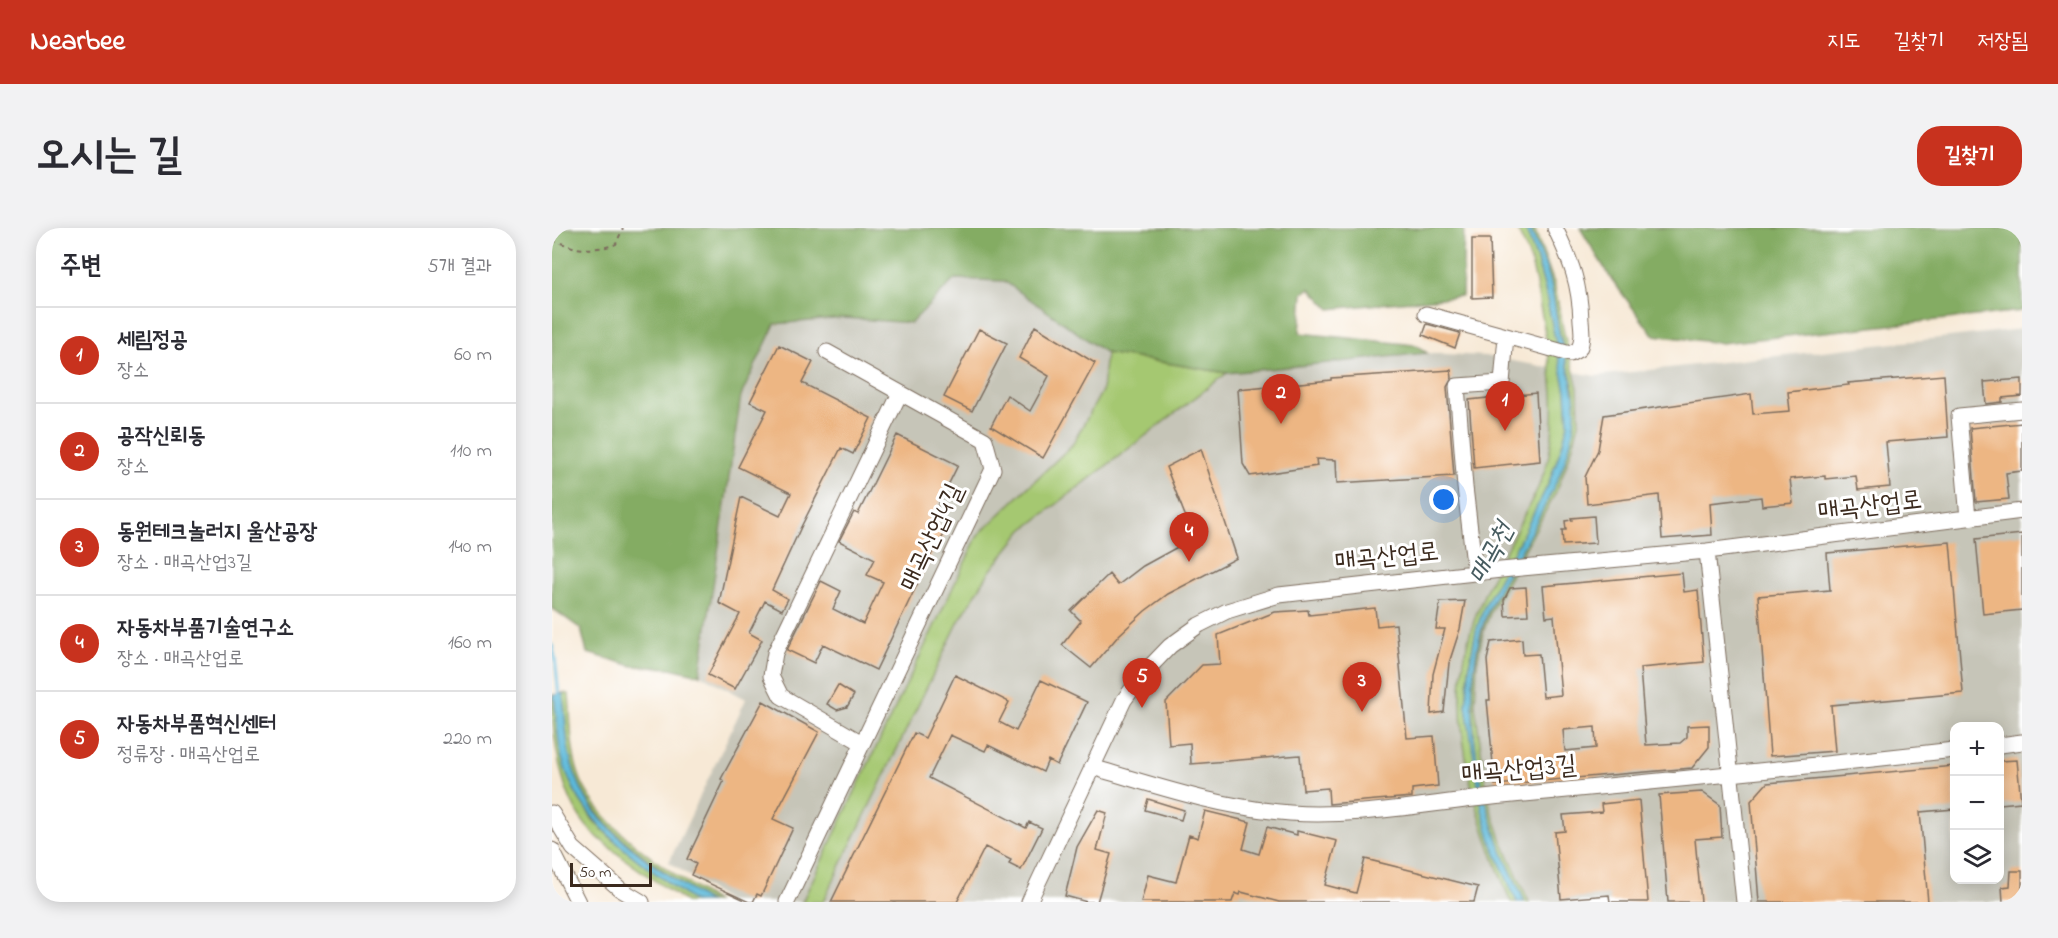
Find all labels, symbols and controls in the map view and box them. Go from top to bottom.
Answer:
text: Nearbee [30,22,125,63]
text: 지도 [1827,27,1861,57]
text: 길찾기 [1894,27,1944,57]
text: 저장됨 [1977,27,2028,57]
text: 오시는 길 [36,126,182,187]
button: 길찾기 [1917,126,2022,186]
text: 주변 [60,248,102,286]
text: 5개 결과 [427,253,492,282]
text: 세림정공 [117,325,188,357]
text: 1 [76,341,83,370]
text: 60 m [454,341,492,370]
text: 장소 [117,357,149,386]
pin: 2 [1262,374,1300,424]
pin: 1 [1486,382,1524,431]
text: 공작신뢰동 [117,421,206,453]
text: 2 [75,437,84,466]
text: 110 m [450,437,492,466]
text: 장소 [117,453,149,482]
street label: 매곡산업4길 [891,478,975,598]
street label: 매곡산업로 [1816,482,1924,532]
your location [1429,485,1458,514]
pin: 4 [1170,512,1208,562]
water label: 매곡천 [1459,514,1526,592]
text: 동원테크놀러지 울산공장 [117,517,317,549]
text: 3 [75,533,84,562]
text: 140 m [448,533,492,562]
street label: 매곡산업로 [1333,534,1441,582]
text: 장소 · 매곡산업3길 [117,549,252,578]
text: 자동차부품기술연구소 [117,613,294,645]
text: 4 [75,629,84,658]
text: 160 m [448,629,492,658]
text: 장소 · 매곡산업로 [117,645,244,674]
pin: 5 [1122,658,1162,708]
pin: 3 [1342,662,1382,712]
text: 자동차부품혁신센터 [117,709,276,741]
map controls [1950,722,2004,884]
button: + [1950,722,2004,776]
text: 5 [74,725,85,754]
text: 220 m [443,725,492,754]
text: 정류장 · 매곡산업로 [117,741,260,770]
street label: 매곡산업3길 [1460,747,1578,795]
button: − [1950,776,2004,830]
button: layers [1950,830,2004,884]
scale bar [570,860,652,888]
text: 50 m [579,861,611,885]

